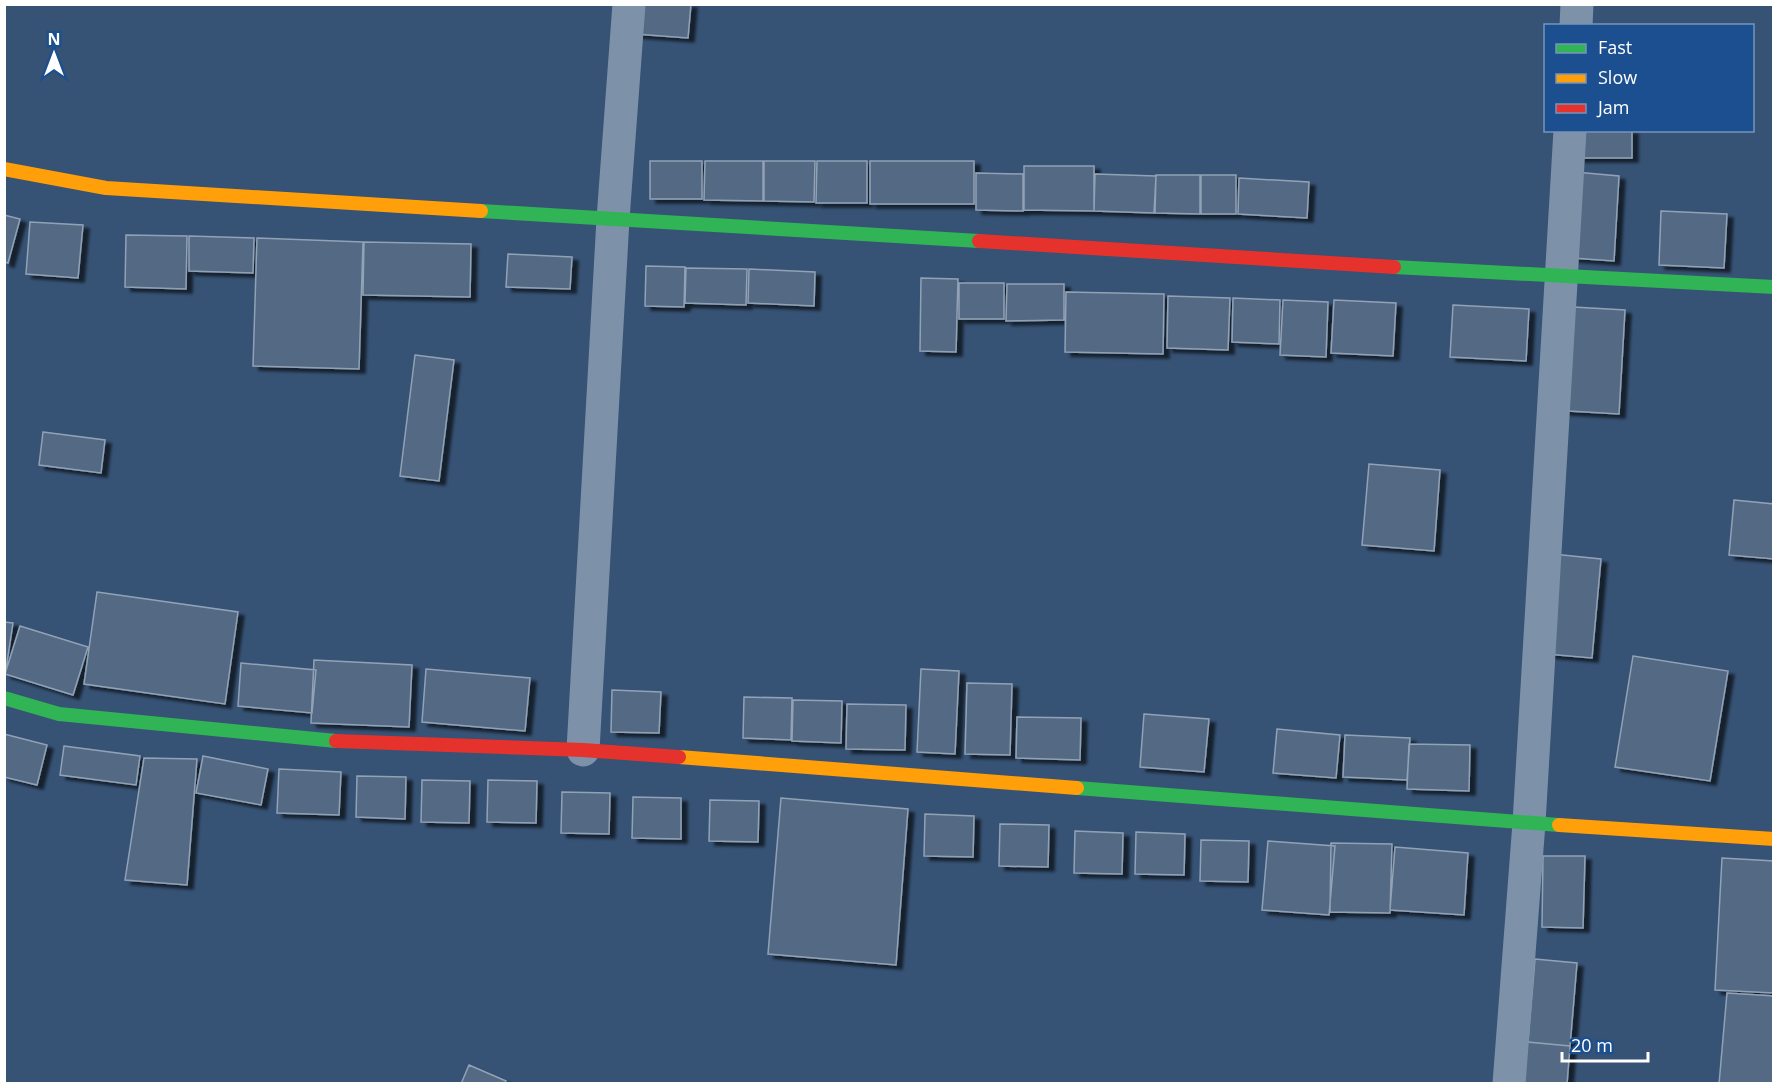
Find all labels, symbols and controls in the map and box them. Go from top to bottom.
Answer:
north arrow [24,24,84,84]
legend [1544,24,1754,132]
text: N [47,28,61,50]
text: Fast [1598,35,1632,59]
text: Slow [1598,65,1637,89]
text: Jam [1596,95,1630,119]
scale bar [1562,1025,1648,1063]
text: 20 m [1571,1033,1613,1057]

